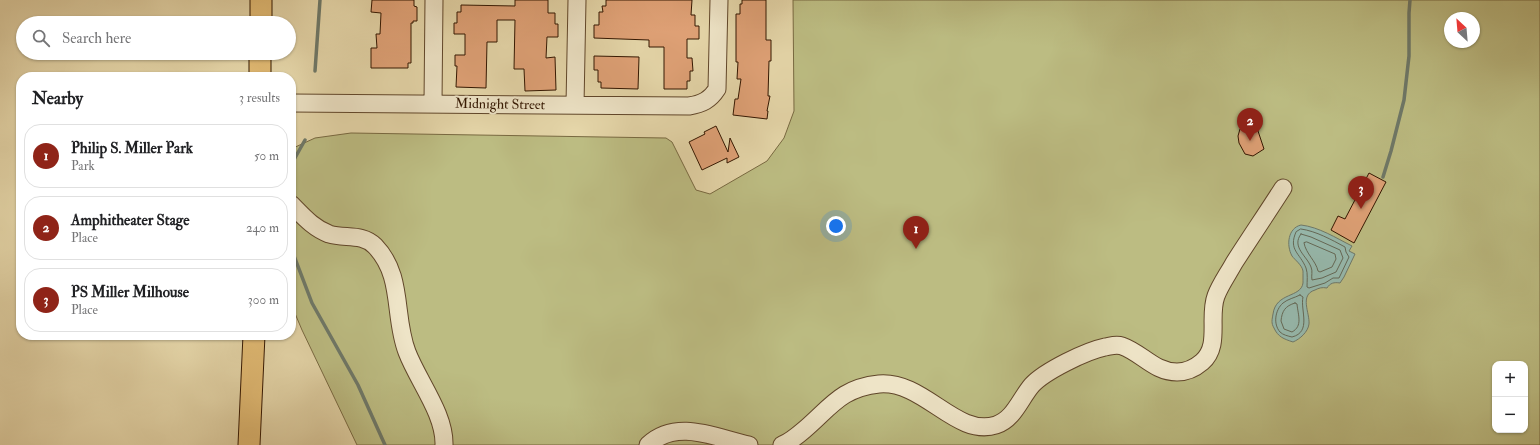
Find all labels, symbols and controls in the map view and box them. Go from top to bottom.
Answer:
north arrow [1444,12,1480,48]
search box [16,16,296,60]
icon: search [30,27,52,49]
text: Search here [62,29,131,48]
text: Nearby [32,88,83,109]
text: 3 results [239,90,280,106]
street label: Midnight Street [455,95,546,113]
pin: 2 [1237,108,1263,141]
text: Philip S. Miller Park [71,139,193,158]
text: 1 [44,148,48,164]
text: 50 m [254,148,279,164]
text: Park [71,158,95,174]
pin: 3 [1348,176,1374,209]
text: Amphitheater Stage [71,211,189,230]
your location [826,216,846,236]
pin: 1 [903,216,929,249]
text: 2 [43,220,49,236]
text: 240 m [246,220,279,236]
text: Place [71,230,98,246]
text: PS Miller Milhouse [71,283,189,302]
text: 3 [44,292,49,308]
text: 300 m [248,292,279,308]
text: Place [71,302,98,318]
map controls [1492,361,1528,433]
button: + [1492,361,1528,397]
button: − [1492,397,1528,433]

